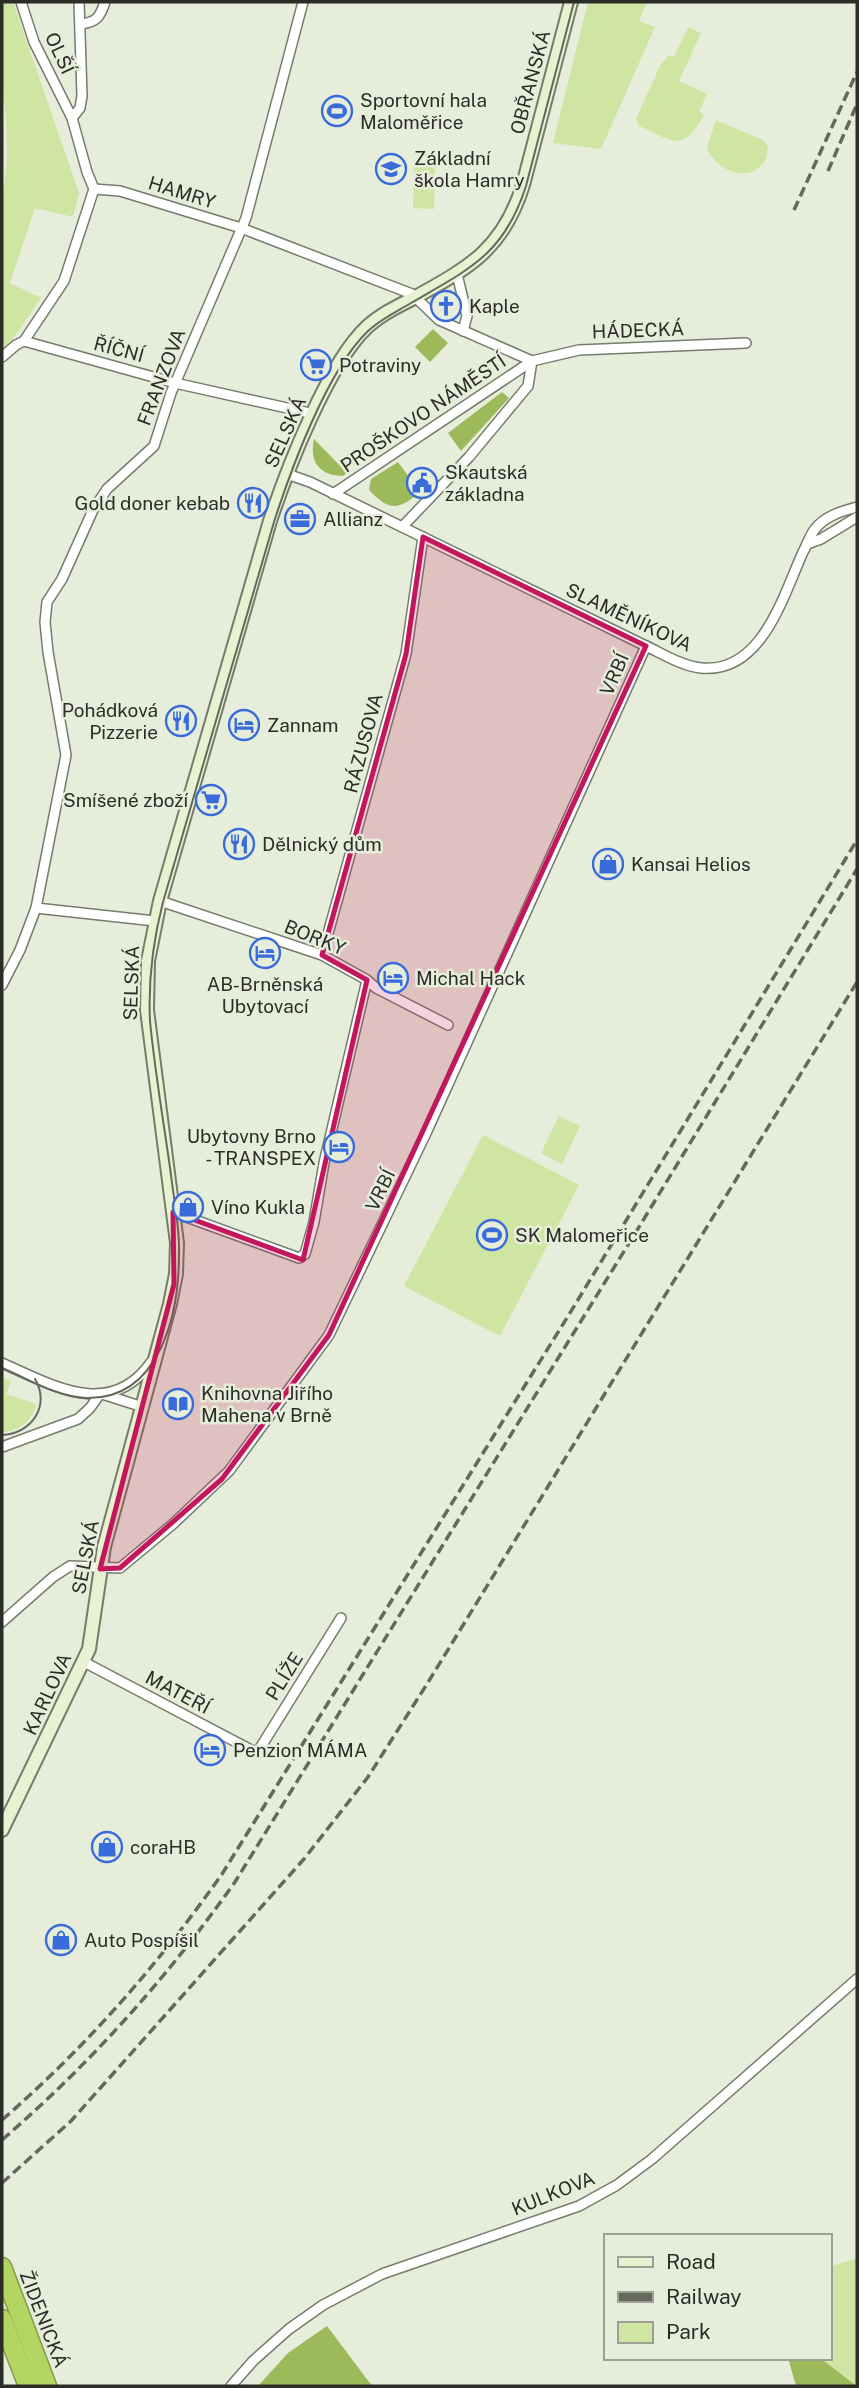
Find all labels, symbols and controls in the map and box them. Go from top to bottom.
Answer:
street label: OBŘANSKÁ [506,28,554,136]
street label: OLŠÍ [41,29,79,78]
place label: Sportovní hala Maloměřice [360,89,487,133]
sports icon: Sportovní hala Maloměřice [320,94,354,128]
place label: Základní škola Hamry [414,147,525,191]
school or university icon: Základní škola Hamry [374,152,408,186]
street label: HAMRY [146,171,219,213]
church icon: Kaple [429,289,463,323]
place label: Kaple [469,295,520,317]
street label: HÁDECKÁ [591,317,685,343]
street label: FRANZOVA [132,325,190,429]
street label: ŘÍČNÍ [92,332,147,366]
supermarket icon: Potraviny [299,348,333,382]
street label: PROŠKOVO NÁMĚSTÍ [336,349,510,477]
place label: Potraviny [339,354,421,376]
street label: SELSKÁ [260,393,310,471]
place label: Skautská základna [445,461,528,505]
public building icon: Skautská základna [405,466,439,500]
restaurant icon: Gold doner kebab [236,486,270,520]
place label: Gold doner kebab [74,492,230,514]
office icon: Allianz [283,502,317,536]
place label: Allianz [323,508,383,530]
street label: SLAMĚNÍKOVA [562,578,696,656]
street label: VRBÍ [595,649,633,699]
street label: RÁZUSOVA [339,691,387,795]
place label: Pohádková Pizzerie [62,699,158,743]
restaurant icon: Pohádková Pizzerie [164,704,198,738]
hotel icon: Zannam [227,708,261,742]
place label: Zannam [267,714,339,736]
supermarket icon: Smíšené zboží [194,783,228,817]
place label: Smíšené zboží [63,789,188,811]
restaurant icon: Dělnický dům [222,827,256,861]
place label: Dělnický dům [262,833,382,855]
shop icon: Kansai Helios [591,847,625,881]
place label: Kansai Helios [631,853,751,875]
street label: BORKY [281,915,349,959]
hotel icon: AB-Brněnská Ubytovací [248,936,282,970]
street label: SELSKÁ [119,945,143,1021]
hotel icon: Michal Hack [376,961,410,995]
place label: Michal Hack [416,967,526,989]
place label: AB-Brněnská Ubytovací [207,973,323,1017]
place label: Ubytovny Brno - TRANSPEX [187,1125,316,1169]
hotel icon: Ubytovny Brno - TRANSPEX [322,1130,356,1164]
street label: VRBÍ [360,1165,400,1215]
shop icon: Víno Kukla [171,1190,205,1224]
place label: Víno Kukla [211,1196,305,1218]
sports icon: SK Malomeřice [475,1218,509,1252]
place label: SK Malomeřice [515,1224,649,1246]
place label: Knihovna Jiřího Mahena v Brně [201,1382,333,1426]
library icon: Knihovna Jiřího Mahena v Brně [161,1387,195,1421]
street label: SELSKÁ [67,1518,103,1596]
street label: PLÍŽE [261,1648,307,1704]
street label: KARLOVA [18,1650,76,1738]
street label: MATEŘÍ [142,1666,215,1718]
hotel icon: Penzion MÁMA [193,1733,227,1767]
place label: Penzion MÁMA [233,1739,367,1761]
shop icon: coraHB [90,1830,124,1864]
place label: coraHB [130,1836,196,1858]
shop icon: Auto Pospíšil [44,1923,78,1957]
place label: Auto Pospíšil [84,1929,199,1951]
street label: KULKOVA [508,2166,598,2220]
legend [604,2234,831,2360]
text: Road [666,2249,716,2274]
street label: ŽIDENICKÁ [15,2267,73,2371]
text: Railway [666,2284,742,2309]
text: Park [666,2319,711,2344]

